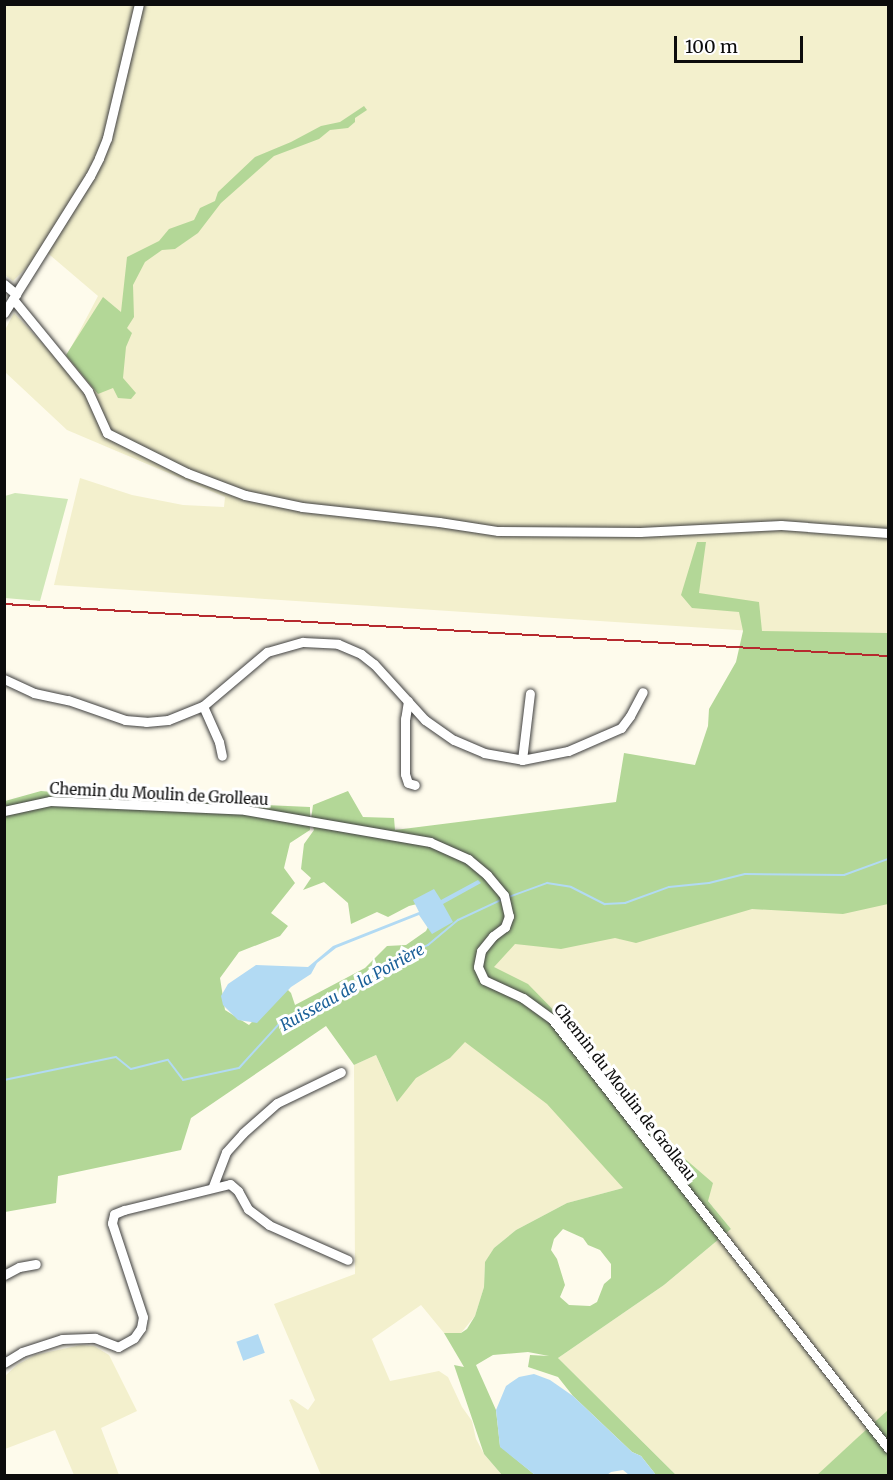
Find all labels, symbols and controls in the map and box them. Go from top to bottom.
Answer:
scale bar [677,24,806,62]
text: 100 m [685,35,738,58]
street label: Chemin du Moulin de Grolleau [49,779,269,809]
water label: Ruisseau de la Poirière [277,939,427,1035]
street label: Chemin du Moulin de Grolleau [550,1000,700,1184]

